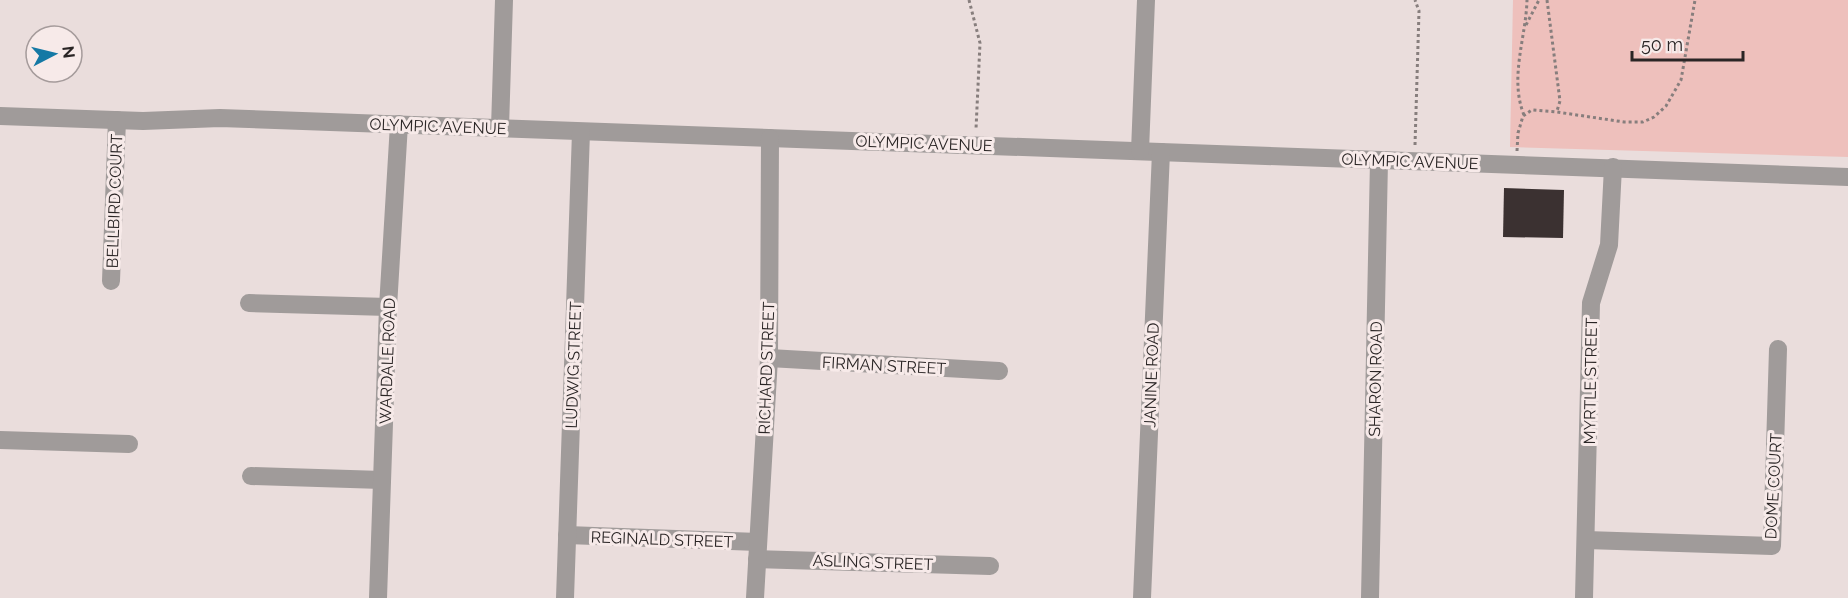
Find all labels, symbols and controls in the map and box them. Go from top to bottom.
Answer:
north arrow [24,24,84,84]
scale bar [1632,24,1743,62]
text: 50 m [1641,34,1683,55]
text: N [58,45,79,59]
street label: OLYMPIC AVENUE [369,115,507,138]
street label: OLYMPIC AVENUE [855,132,993,155]
street label: BELLBIRD COURT [103,133,126,269]
street label: OLYMPIC AVENUE [1341,150,1479,173]
street label: WARDALE ROAD [376,298,399,424]
street label: LUDWIG STREET [562,301,585,429]
street label: RICHARD STREET [755,301,778,435]
street label: MYRTLE STREET [1580,317,1601,445]
street label: SHARON ROAD [1365,321,1386,437]
street label: JANINE ROAD [1140,322,1163,428]
street label: FIRMAN STREET [821,353,947,378]
street label: DOME COURT [1761,432,1786,540]
street label: REGINALD STREET [590,528,734,551]
street label: ASLING STREET [812,551,934,574]

